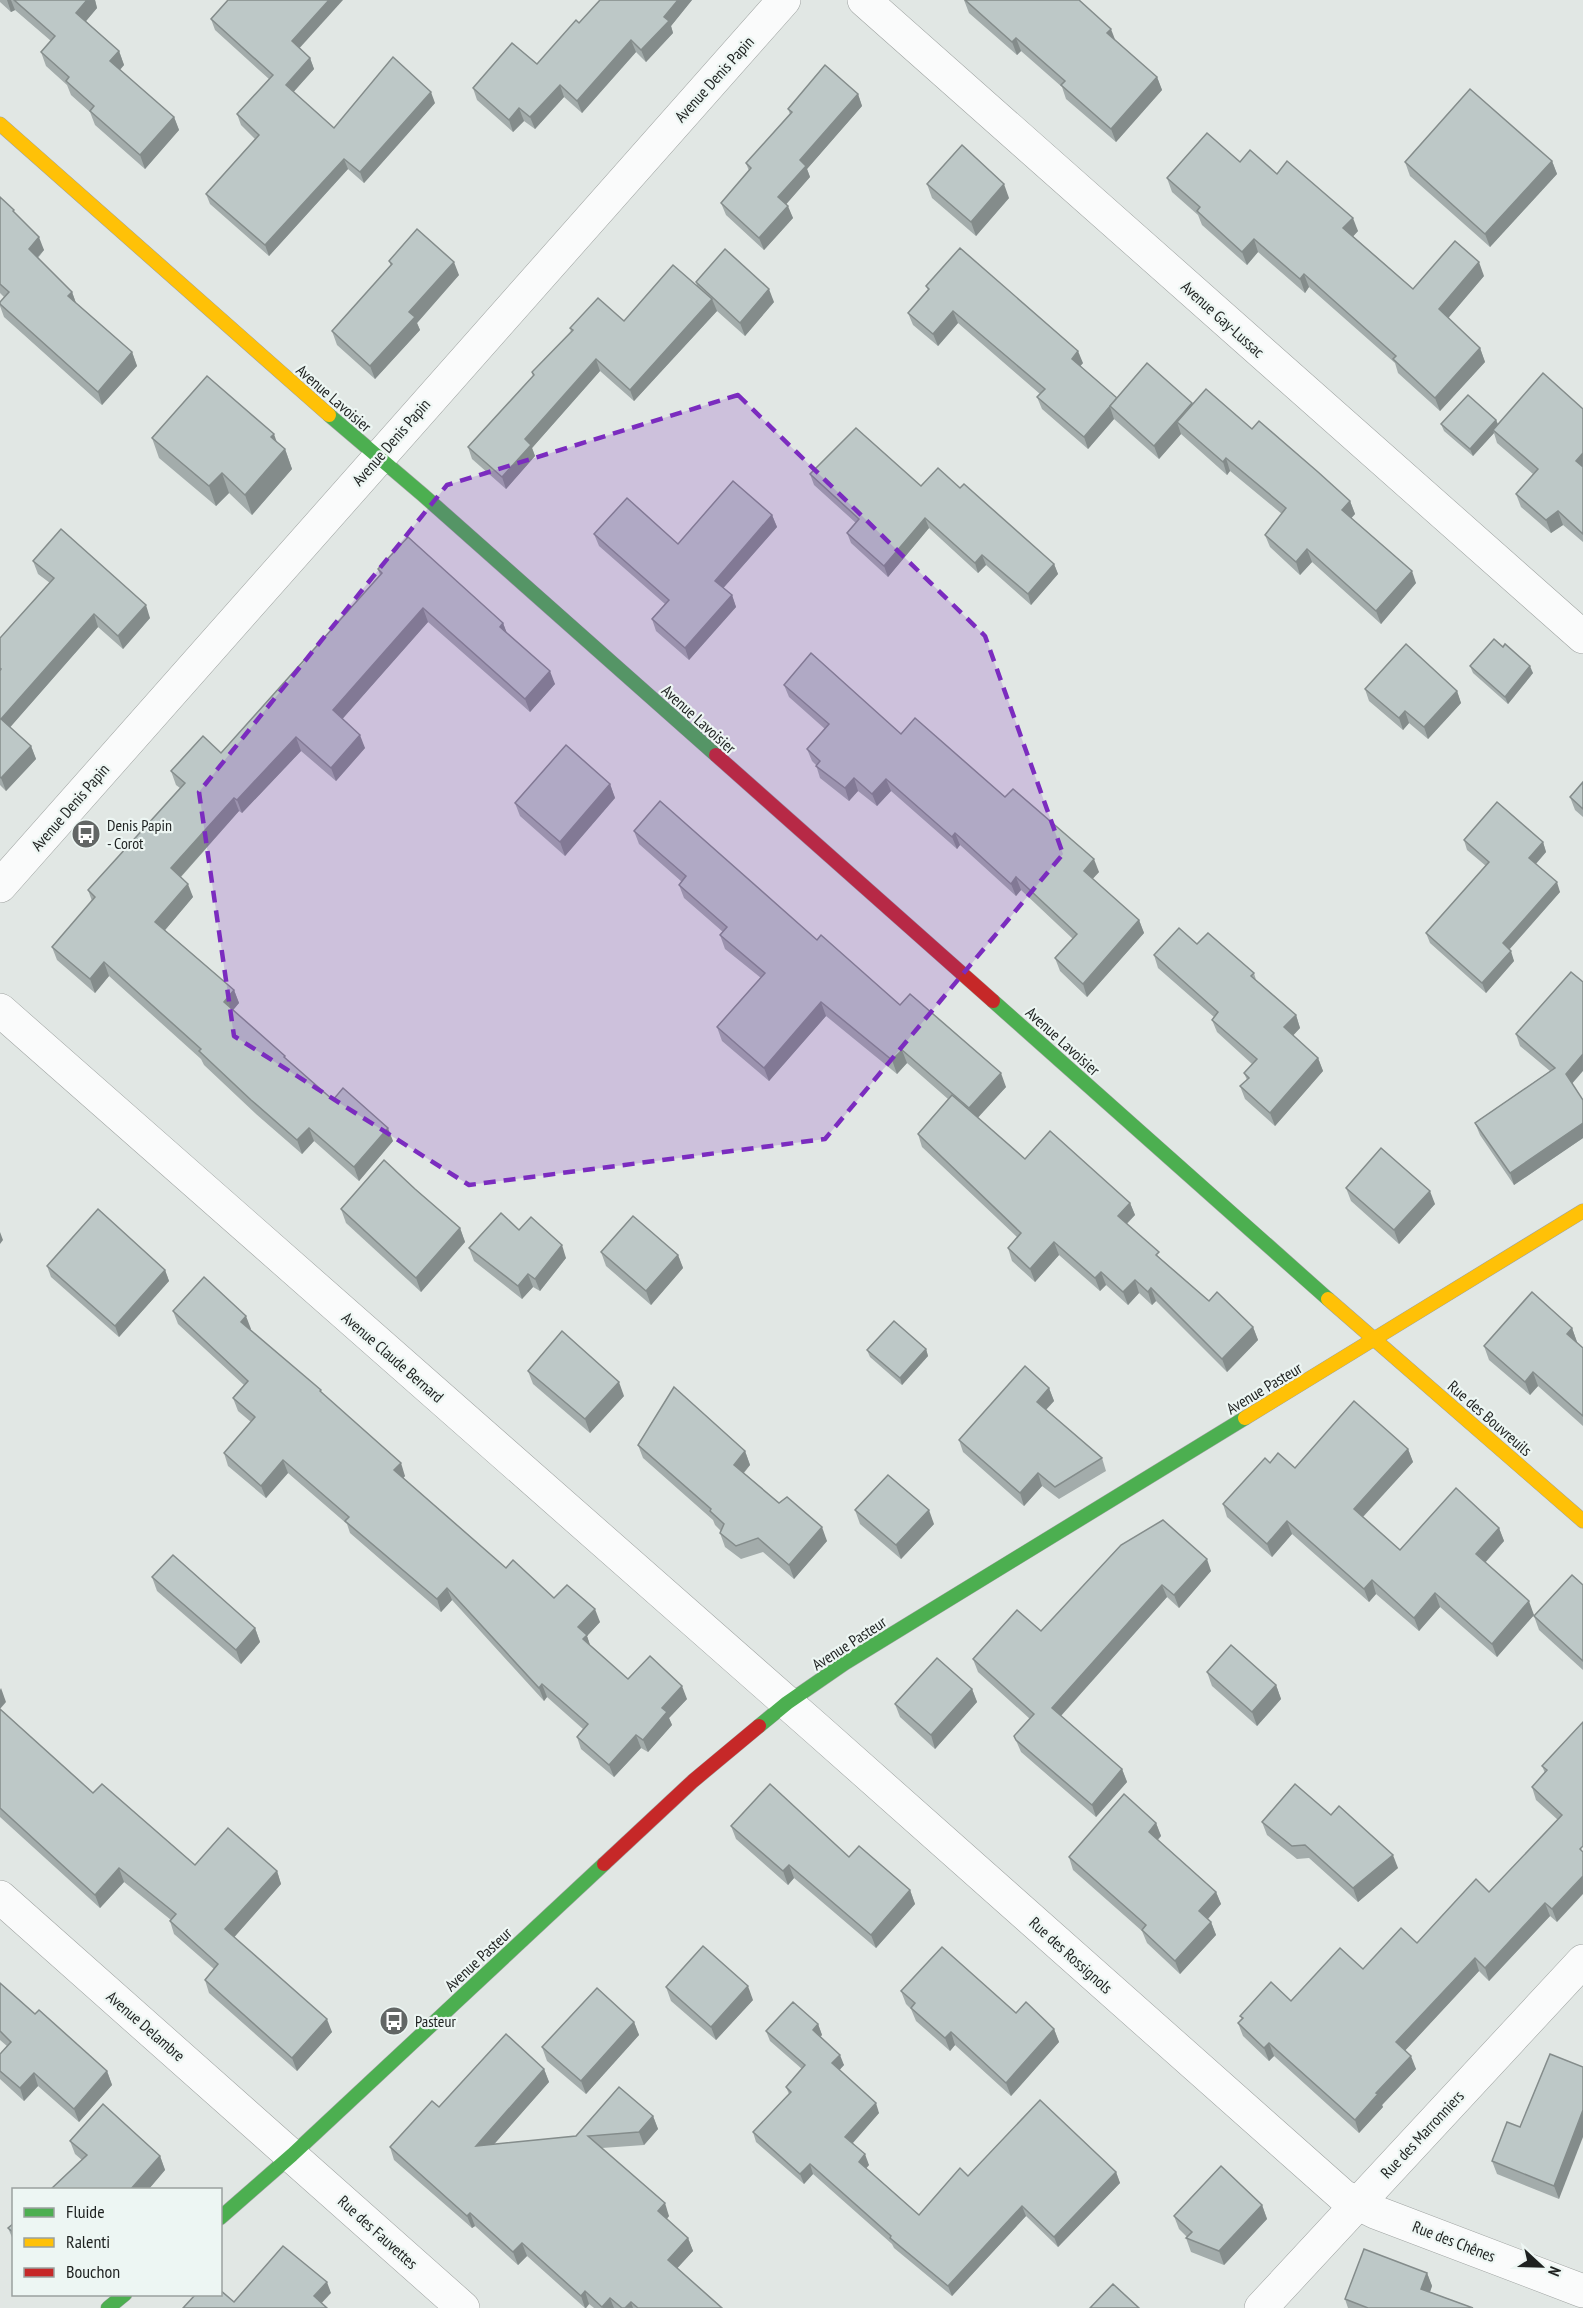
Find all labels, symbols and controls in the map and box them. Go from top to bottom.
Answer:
street label: Avenue Denis Papin [670,32,758,126]
street label: Avenue Gay-Lussac [1177,276,1269,362]
street label: Avenue Lavoisier [292,360,376,437]
street label: Avenue Denis Papin [348,394,434,490]
street label: Avenue Lavoisier [658,680,741,758]
street label: Avenue Denis Papin [27,759,113,855]
place label: Denis Papin - Corot [107,815,172,853]
bus stop icon: Denis Papin - Corot [70,818,102,850]
street label: Avenue Lavoisier [1022,1002,1105,1080]
street label: Avenue Claude Bernard [338,1307,448,1407]
street label: Avenue Pasteur [1223,1357,1306,1418]
street label: Rue des Bouvreuils [1444,1376,1536,1460]
street label: Avenue Pasteur [808,1611,890,1674]
street label: Rue des Rossignols [1025,1912,1117,1998]
street label: Avenue Pasteur [440,1922,516,1995]
street label: Avenue Delambre [103,1987,189,2065]
bus stop icon: Pasteur [378,2005,410,2037]
place label: Pasteur [415,2011,456,2031]
street label: Rue des Marronniers [1376,2086,1468,2182]
legend [12,2188,222,2296]
street label: Rue des Fauvettes [334,2191,422,2273]
text: Fluide [66,2200,105,2223]
street label: Rue des Chênes [1410,2216,1498,2266]
text: Ralenti [66,2230,110,2253]
north arrow [1511,2236,1571,2296]
text: Bouchon [66,2260,120,2283]
text: N [1544,2264,1566,2279]

